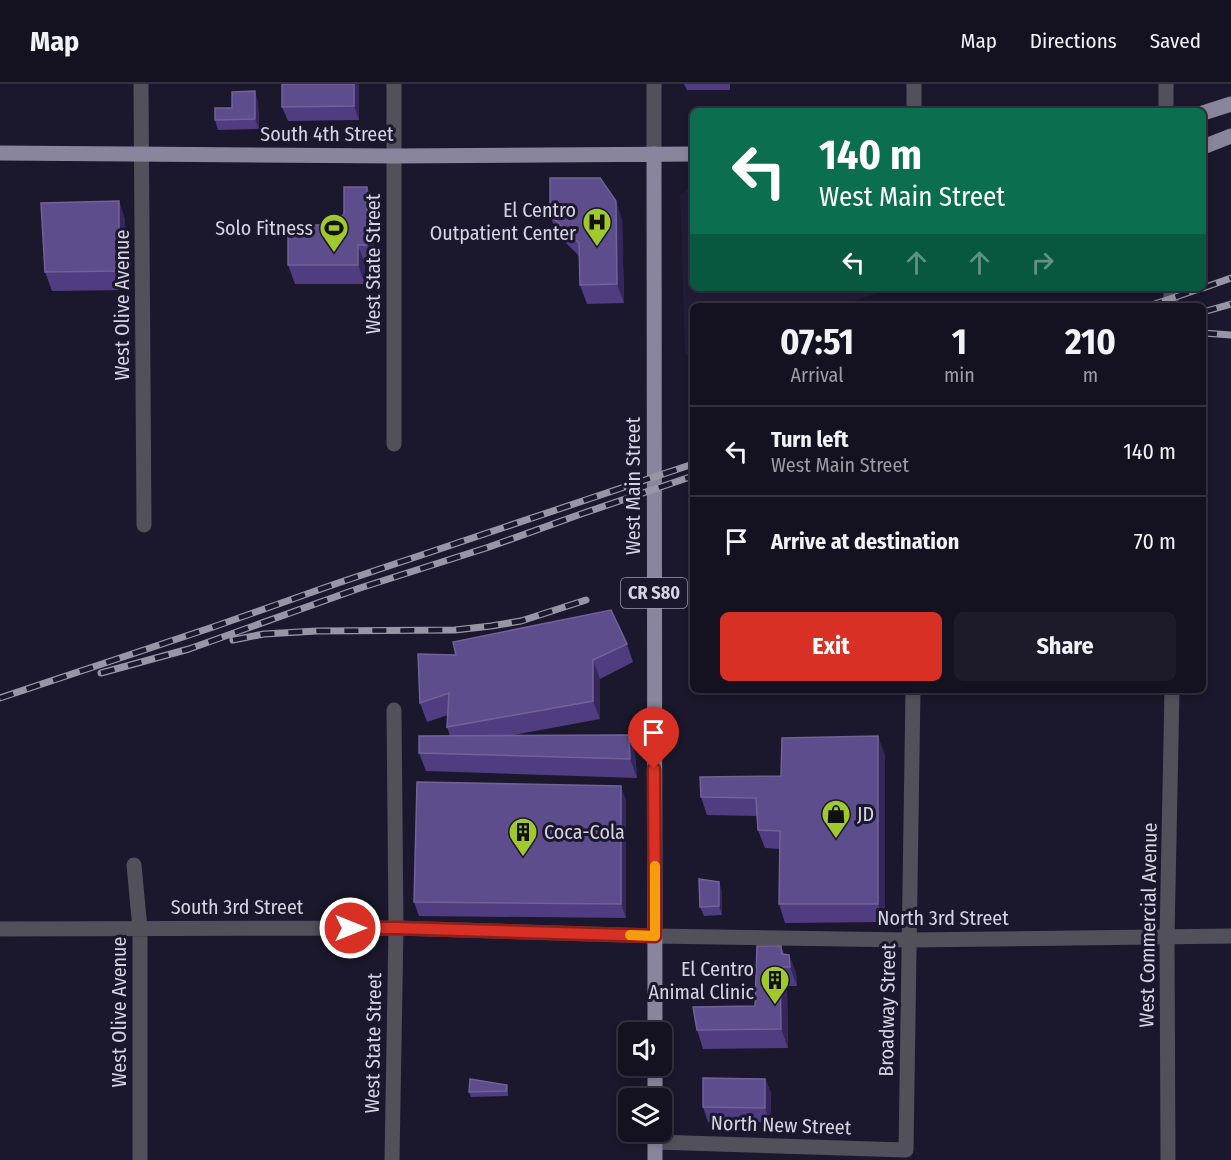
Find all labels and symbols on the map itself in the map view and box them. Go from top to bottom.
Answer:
street label: South 4th Street [260,122,394,146]
street label: West State Street [361,193,385,334]
place label: El Centro Outpatient Center [430,198,576,245]
hospital icon: El Centro Outpatient Center [581,206,613,248]
sports icon: Solo Fitness [318,212,350,254]
place label: Solo Fitness [215,216,313,240]
street label: West Olive Avenue [110,230,134,380]
street label: West Main Street [621,417,645,555]
road number: CR S80 [621,578,687,608]
pin [628,707,679,769]
shop icon: JD [820,798,852,840]
place label: JD [857,802,874,826]
building icon: Coca-Cola [507,816,539,858]
place label: Coca-Cola [544,820,625,844]
street label: West Commercial Avenue [1134,822,1162,1028]
street label: South 3rd Street [171,895,304,919]
position arrow [318,896,382,960]
street label: North 3rd Street [877,906,1009,930]
street label: West Olive Avenue [107,937,131,1087]
street label: Broadway Street [874,943,900,1077]
place label: El Centro Animal Clinic [649,957,754,1004]
building icon: El Centro Animal Clinic [759,964,791,1006]
street label: West State Street [360,972,386,1113]
street label: North New Street [710,1111,852,1139]

